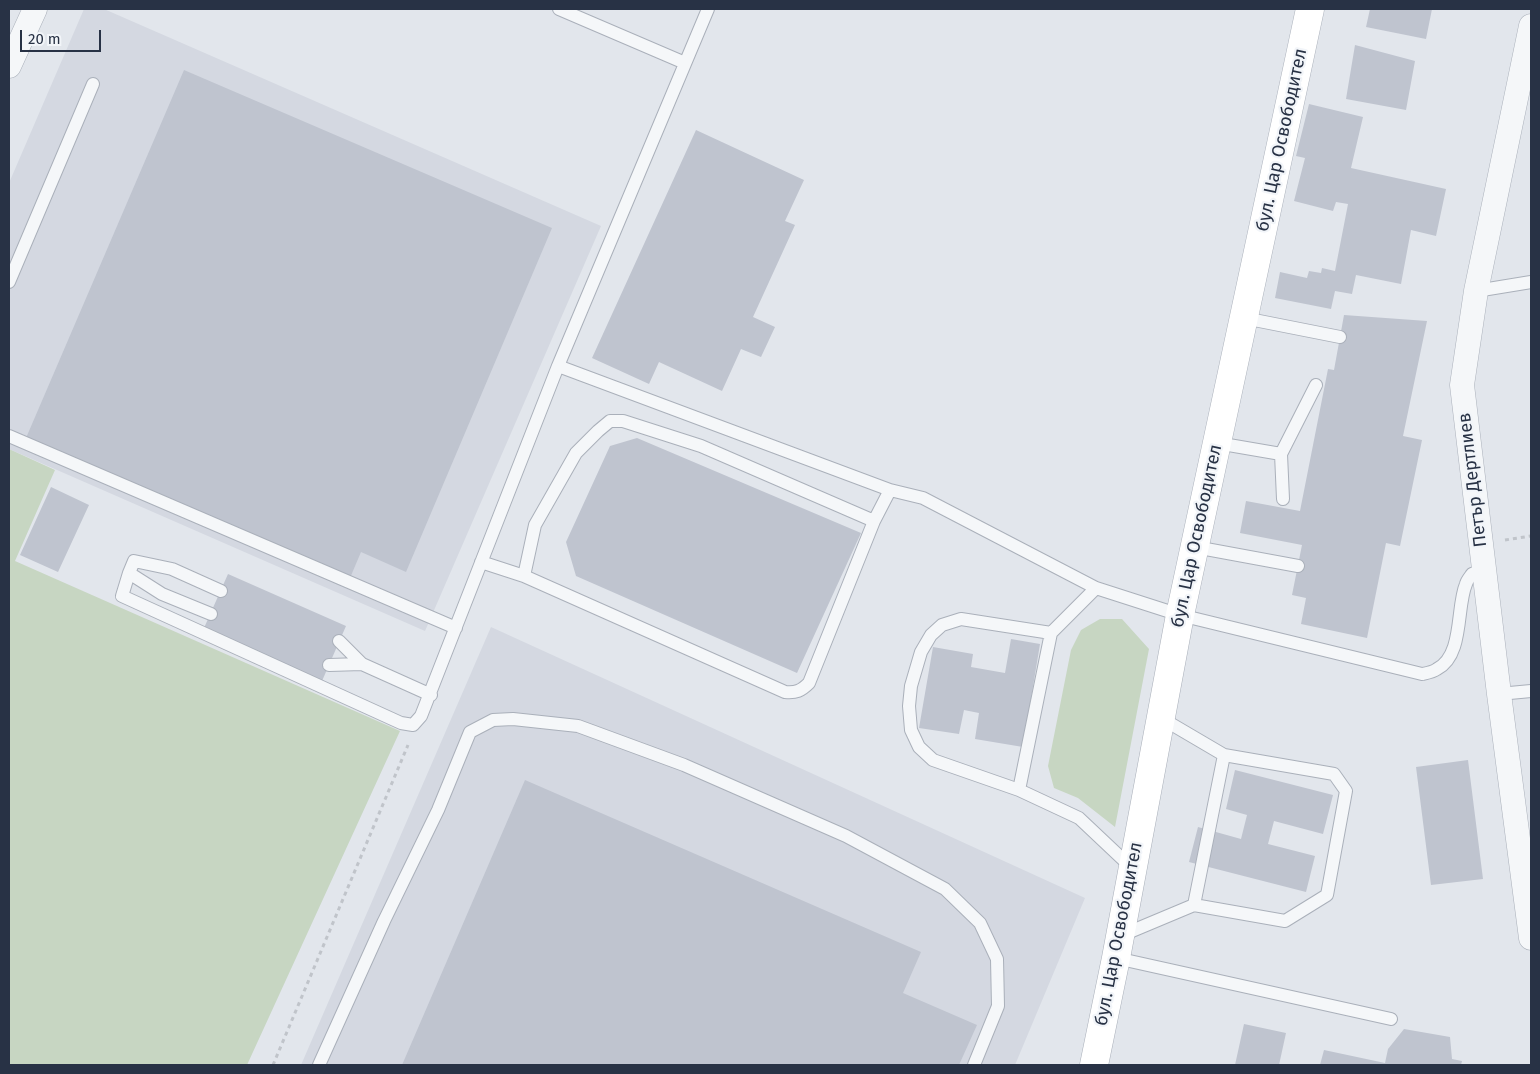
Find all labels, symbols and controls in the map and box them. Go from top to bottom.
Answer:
scale bar [22,20,104,52]
text: 20 m [28,30,61,48]
street label: бул. Цар Освободител [1252,46,1312,234]
street label: Петър Дертлиев [1454,411,1492,549]
street label: бул. Цар Освободител [1167,442,1227,630]
street label: бул. Цар Освободител [1091,840,1147,1028]

